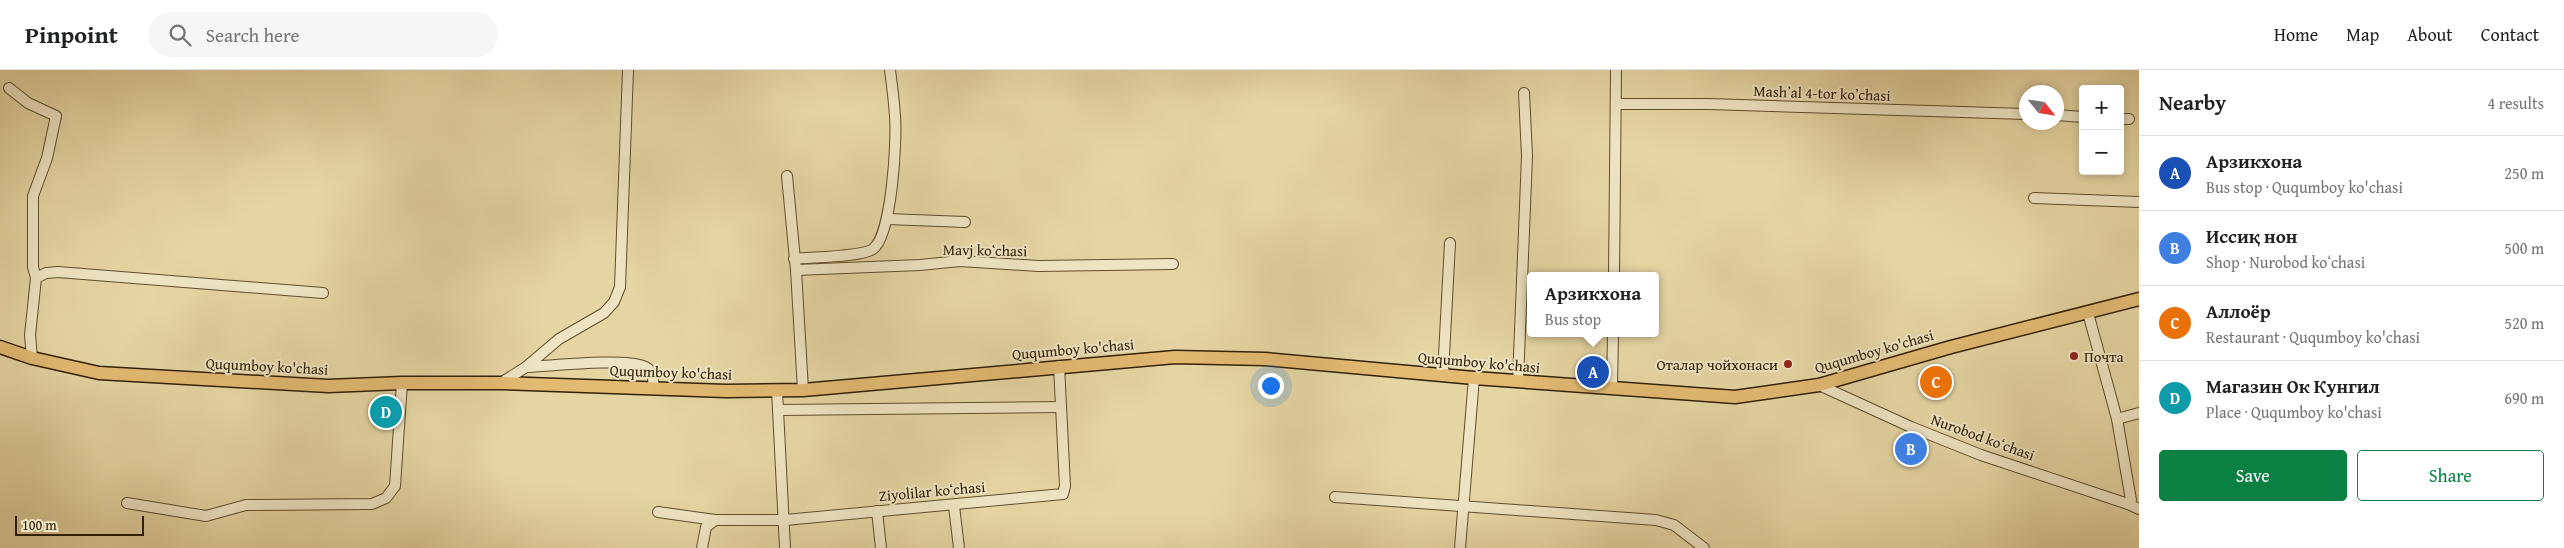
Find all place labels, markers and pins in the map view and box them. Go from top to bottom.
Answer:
place label: Почта [2084,346,2125,367]
marker: Почта [2068,350,2080,362]
pin: A [1577,353,1609,391]
place label: Оталар чойхонаси [1656,354,1778,375]
marker: Оталар чойхонаси [1782,358,1794,370]
pin: C [1920,363,1952,401]
pin: D [370,393,402,431]
pin: B [1895,430,1927,468]

